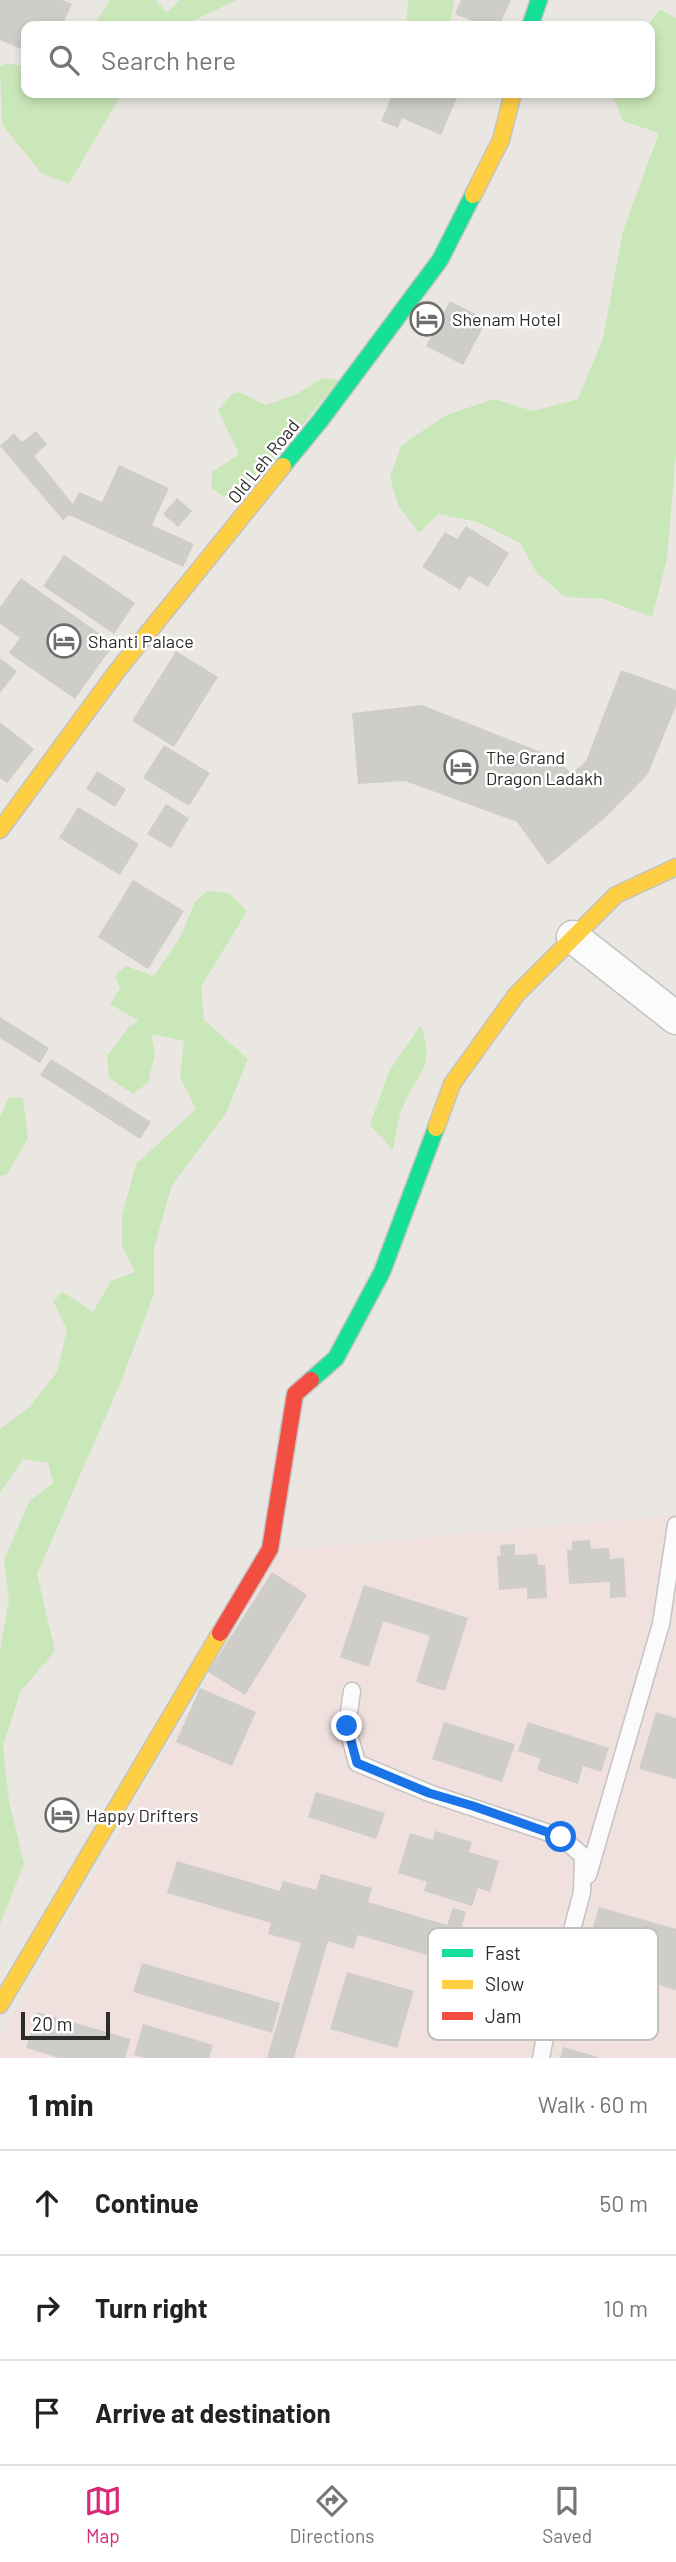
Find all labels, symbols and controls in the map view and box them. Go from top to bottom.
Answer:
search box [21,21,655,98]
icon: search [45,41,83,79]
text: Search here [101,44,236,75]
hotel icon: Shenam Hotel [408,300,446,338]
place label: Shenam Hotel [452,308,561,330]
street label: Old Leh Road [222,415,304,507]
hotel icon: Shanti Palace [45,622,83,660]
place label: Shanti Palace [88,630,194,652]
place label: The Grand Dragon Ladakh [486,746,603,789]
hotel icon: The Grand Dragon Ladakh [442,748,480,786]
route end [331,1710,362,1741]
hotel icon: Happy Drifters [43,1796,81,1834]
place label: Happy Drifters [86,1804,198,1826]
route start [545,1821,576,1852]
legend [428,1928,658,2040]
text: Fast [485,1941,521,1964]
text: Slow [485,1972,524,1995]
text: Jam [485,2004,521,2027]
scale bar [21,2009,110,2041]
text: 20 m [32,2012,72,2035]
text: 1 min [28,2086,94,2122]
text: Walk · 60 m [538,2090,648,2118]
icon: ahead [28,2184,66,2222]
text: Continue [95,2187,199,2218]
text: 50 m [600,2189,648,2217]
icon: right [28,2289,66,2327]
text: Turn right [95,2292,208,2323]
text: 10 m [603,2294,648,2322]
icon: arrive [28,2394,66,2432]
text: Arrive at destination [95,2397,331,2428]
tab: Map [84,2482,122,2547]
tab: Directions [290,2482,375,2547]
tab: Saved [542,2482,592,2547]

